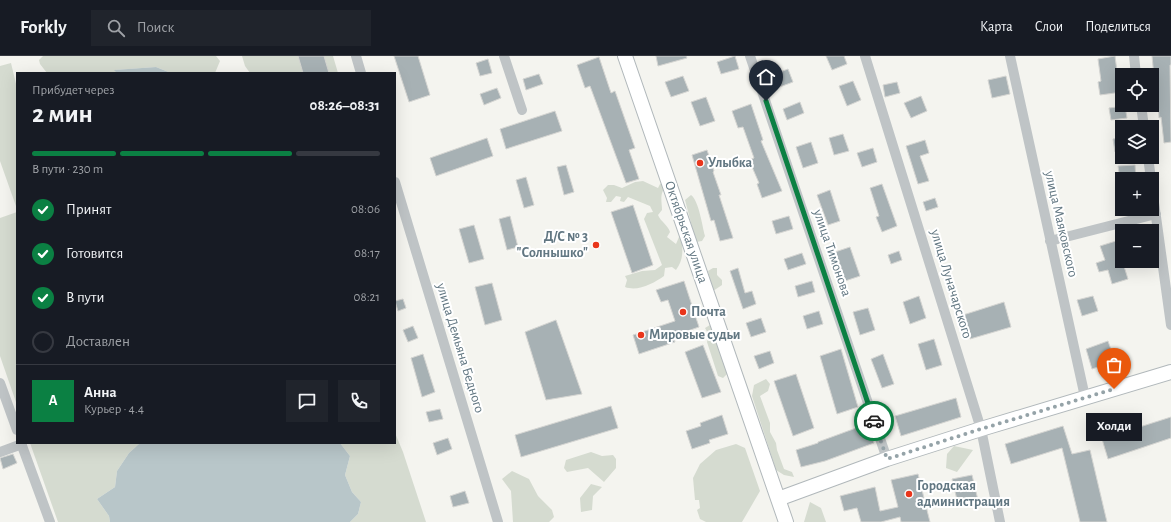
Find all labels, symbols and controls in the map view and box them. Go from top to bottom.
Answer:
search box [91,10,371,46]
icon: search [105,17,127,39]
text: Forkly [20,18,67,37]
text: Поиск [137,20,174,35]
text: Карта [980,20,1013,34]
text: Слои [1035,20,1063,34]
text: Поделиться [1085,20,1151,34]
pin [749,60,783,101]
icon: home [755,66,777,88]
map controls [1115,68,1159,268]
button: locate [1115,68,1159,112]
text: Прибудет через [32,84,114,97]
text: 08:26–08:31 [310,98,380,113]
text: 2 мин [32,101,93,127]
button: layers [1115,120,1159,164]
place label: Улыбка [708,156,753,170]
marker: Улыбка [695,158,705,168]
text: В пути · 230 m [32,163,103,176]
street label: улица Маяковского [1042,169,1080,279]
button: + [1115,172,1159,216]
street label: Октябрьская улица [662,179,710,285]
icon: check [32,199,54,221]
text: Принят [66,202,111,217]
text: 08:06 [351,203,380,216]
street label: улица Тимонова [810,207,854,299]
button: − [1115,224,1159,268]
street label: улица Луначарского [927,227,974,340]
place label: Д/С № 3 "Солнышко" [517,230,588,260]
marker: Д/С № 3 "Солнышко" [591,240,601,250]
icon: check [32,243,54,265]
text: Готовится [66,246,123,261]
text: 08:17 [354,247,380,260]
street label: улица Демьяна Бедного [433,281,486,415]
icon: check [32,287,54,309]
text: В пути [66,290,104,305]
text: 08:21 [354,291,380,304]
place label: Почта [691,305,726,319]
marker: Почта [678,307,688,317]
place label: Мировые судьи [649,328,740,342]
marker: Мировые судьи [636,330,646,340]
text: Доставлен [66,334,130,349]
pin [1097,348,1131,389]
icon: bag [1103,354,1125,376]
button: chat [286,380,328,422]
button: phone [338,380,380,422]
text: Анна [84,385,117,400]
text: А [48,393,58,408]
courier [854,401,894,441]
text: Курьер · 4.4 [84,403,144,416]
icon: car [863,410,885,432]
callout: Холди [1086,413,1142,441]
text: Холди [1097,420,1131,433]
place label: Городская администрация [917,479,1010,509]
marker: Городская администрация [904,489,914,499]

